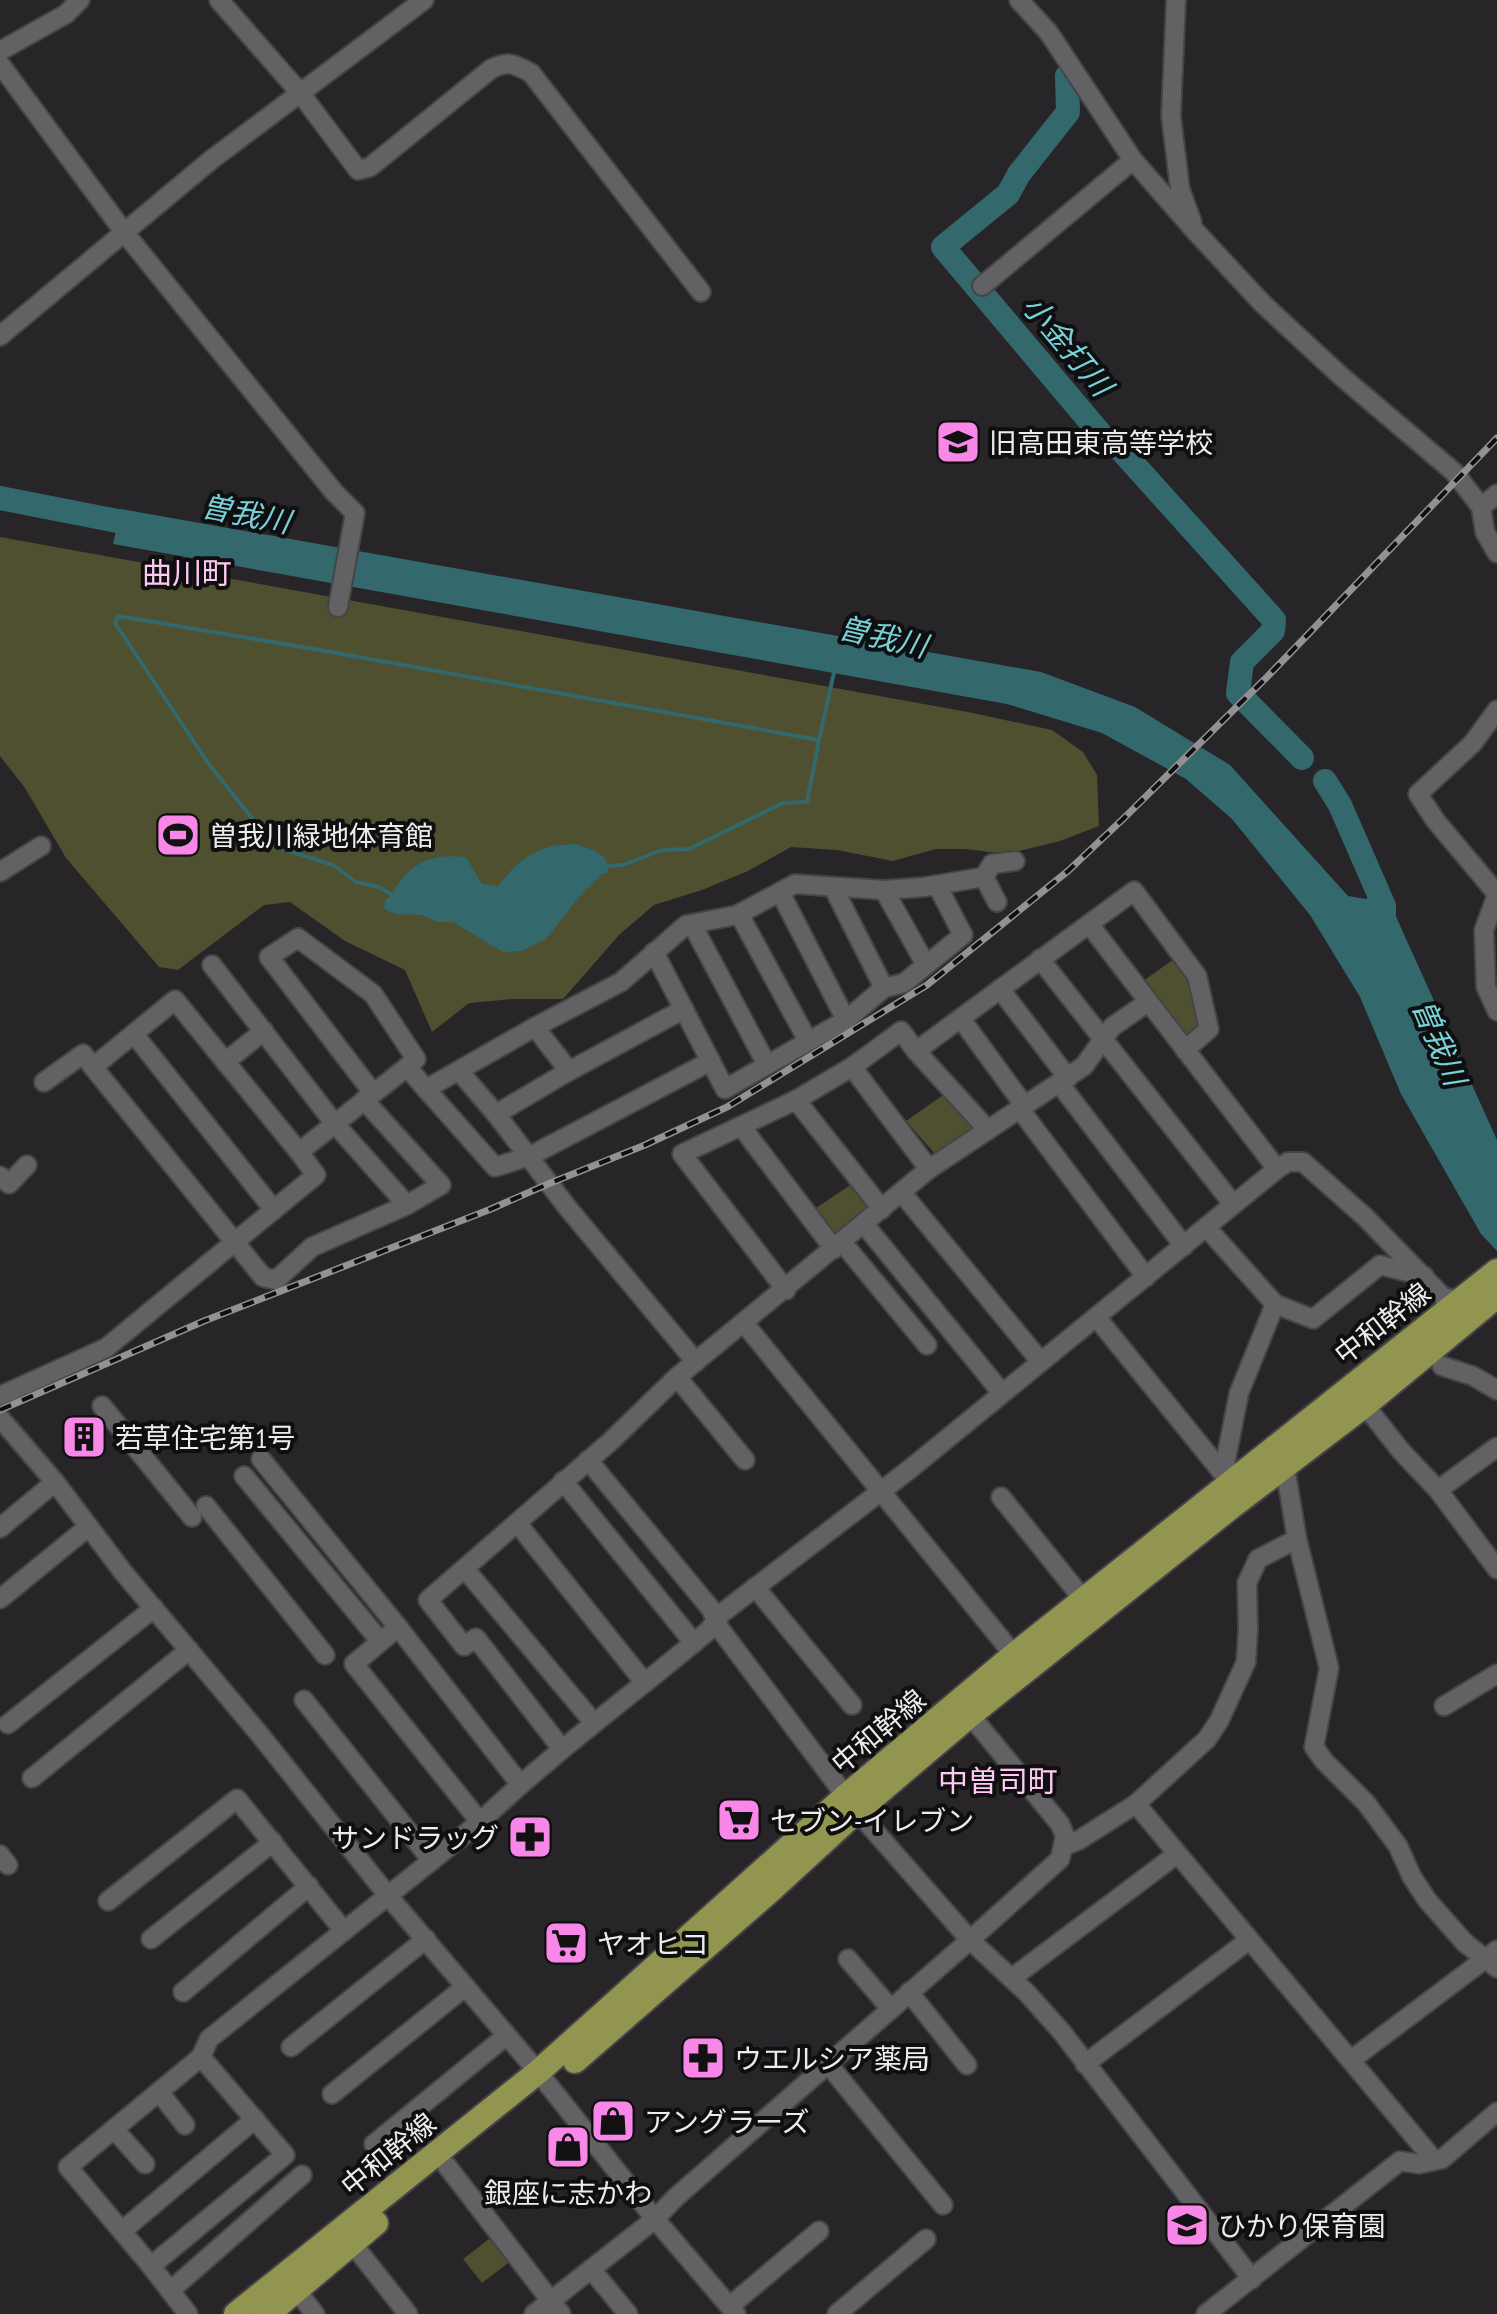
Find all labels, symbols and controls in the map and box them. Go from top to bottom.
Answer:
water label: 小金打川 [1014,287,1123,406]
school or university icon: 旧高田東高等学校 [934,418,982,466]
place label: 旧高田東高等学校 [989,424,1213,461]
water label: 曽我川 [198,485,297,541]
district label: 曲川町 [142,553,232,592]
water label: 曽我川 [835,607,934,666]
sports icon: 曽我川緑地体育館 [154,811,202,859]
place label: 曽我川緑地体育館 [209,817,433,854]
water label: 曽我川 [1404,993,1477,1094]
street label: 中和幹線 [1326,1274,1438,1372]
building icon: 若草住宅第1号 [60,1413,108,1461]
place label: 若草住宅第1号 [115,1419,296,1456]
street label: 中和幹線 [823,1681,933,1781]
district label: 中曽司町 [938,1761,1058,1800]
supermarket icon: セブン-イレブン [715,1796,763,1844]
place label: セブン-イレブン [770,1802,974,1839]
pharmacy icon: サンドラッグ [506,1813,554,1861]
place label: サンドラッグ [331,1819,499,1856]
supermarket icon: ヤオヒコ [542,1919,590,1967]
place label: ヤオヒコ [597,1925,709,1962]
pharmacy icon: ウエルシア薬局 [679,2034,727,2082]
place label: ウエルシア薬局 [734,2040,930,2077]
shop icon: アングラーズ [589,2097,637,2145]
place label: アングラーズ [644,2103,809,2140]
street label: 中和幹線 [333,2104,443,2204]
shop icon: 銀座に志かわ [544,2123,592,2171]
place label: 銀座に志かわ [484,2174,652,2211]
school or university icon: ひかり保育園 [1163,2201,1211,2249]
place label: ひかり保育園 [1218,2207,1386,2244]

